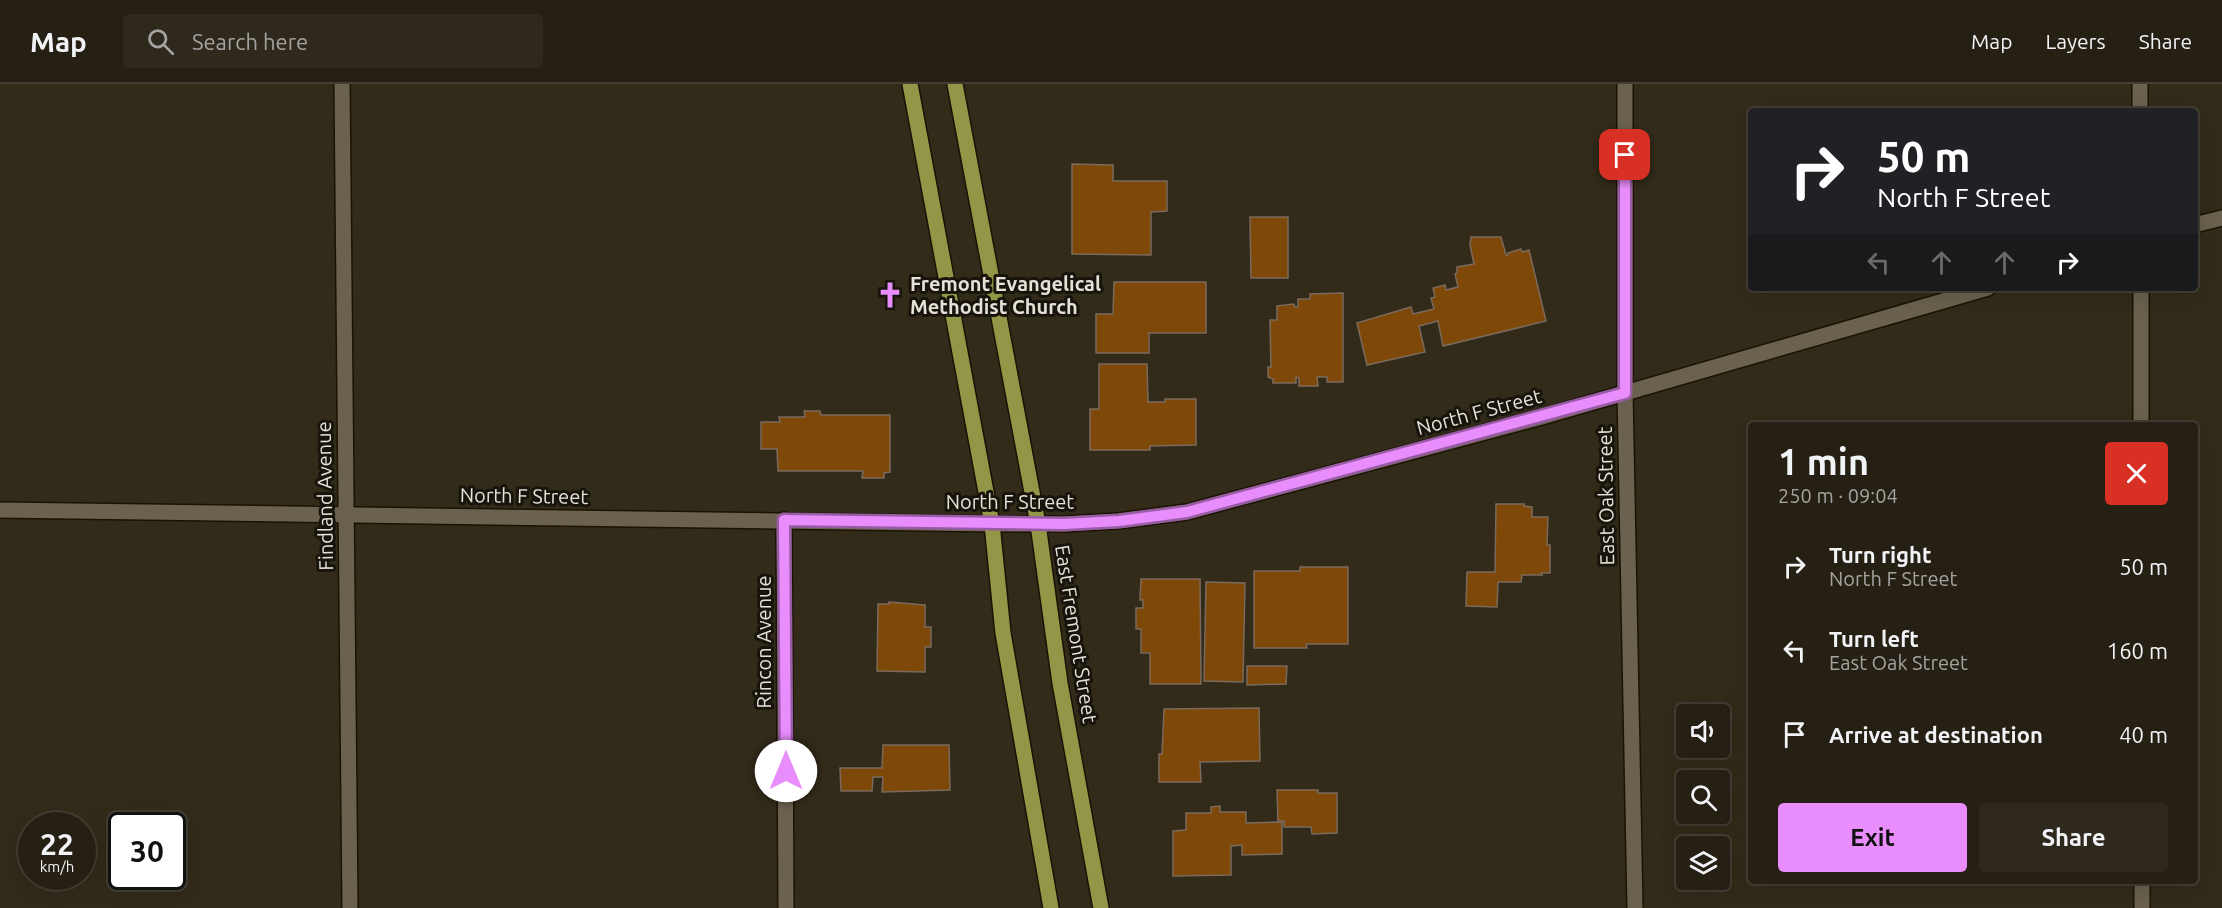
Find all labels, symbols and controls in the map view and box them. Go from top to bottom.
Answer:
search box [123,14,543,68]
icon: search [144,25,177,58]
text: Map [30,26,87,57]
text: Search here [192,29,308,54]
text: Map [1971,29,2012,53]
text: Layers [2045,29,2106,53]
text: Share [2139,29,2192,53]
pin [1599,129,1650,180]
icon: right [1778,132,1856,210]
text: 50 m [1877,133,1971,180]
icon: arrive [1608,138,1641,171]
text: North F Street [1877,182,2050,212]
icon: left [1862,246,1895,279]
icon: ahead [1925,246,1958,279]
icon: ahead [1988,246,2021,279]
icon: right [2051,246,2084,279]
place label: Fremont Evangelical Methodist Church [910,272,1101,318]
church icon: Fremont Evangelical Methodist Church [875,280,905,310]
street label: North F Street [1414,384,1544,439]
street label: Findland Avenue [312,421,337,571]
street label: East Oak Street [1593,426,1618,566]
text: 1 min [1778,441,1869,482]
button: close [2105,442,2168,505]
street label: North F Street [460,483,589,508]
text: 250 m · 09:04 [1778,484,1898,507]
street label: North F Street [946,490,1074,513]
text: Turn right [1829,542,1931,567]
street label: East Fremont Street [1051,543,1102,725]
icon: right [1778,550,1811,583]
text: 50 m [2119,554,2168,579]
text: North F Street [1829,567,1957,590]
street label: Rincon Avenue [752,575,775,709]
text: Turn left [1829,626,1919,651]
icon: left [1778,634,1811,667]
text: 160 m [2107,638,2168,663]
text: East Oak Street [1829,651,1968,674]
map controls [1676,704,1730,890]
button: sound [1676,704,1730,758]
icon: arrive [1778,718,1811,751]
text: Arrive at destination [1829,722,2043,747]
text: 40 m [2119,722,2168,747]
position arrow [754,739,818,803]
button: search [1676,770,1730,824]
button: Exit [1778,803,1967,872]
button: Share [1979,803,2168,872]
speed limit sign: 30 [108,812,186,890]
text: 22 [40,827,74,861]
button: layers [1676,836,1730,890]
text: km/h [40,858,74,875]

